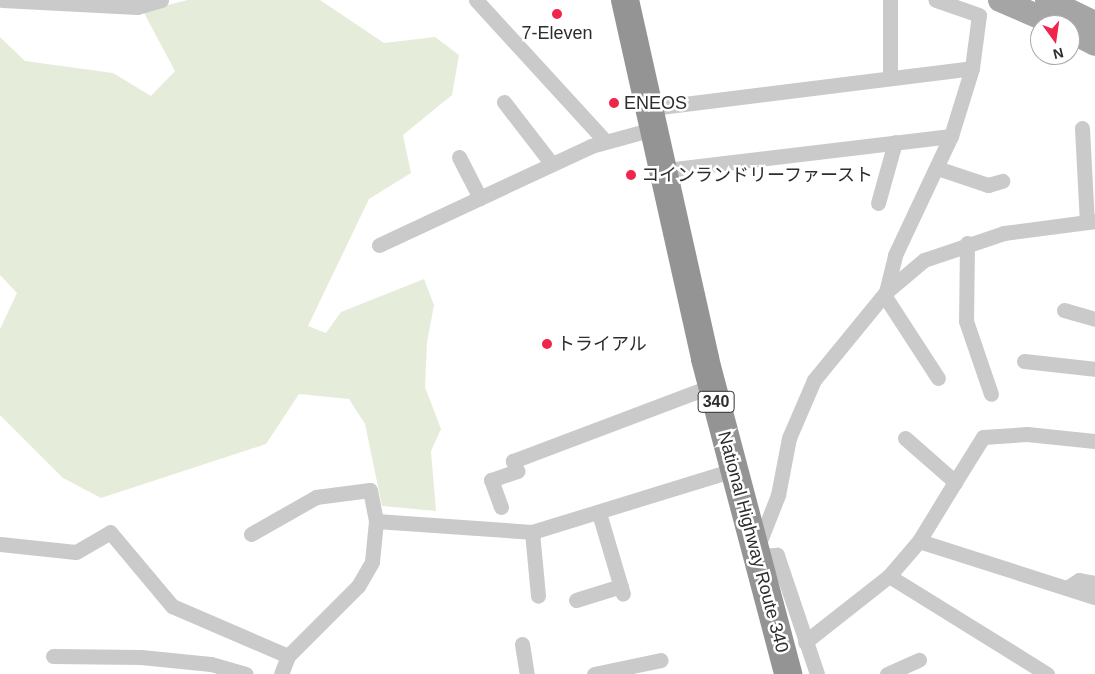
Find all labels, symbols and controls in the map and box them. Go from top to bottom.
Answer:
marker: 7-Eleven [551,8,563,20]
north arrow [1030,15,1080,65]
place label: 7-Eleven [521,22,593,44]
text: N [1052,45,1065,63]
place label: ENEOS [624,92,687,114]
marker: ENEOS [608,97,620,109]
place label: コインランドリーファースト [641,164,875,186]
marker: コインランドリーファースト [625,169,637,181]
place label: トライアル [557,333,647,355]
marker: トライアル [541,338,553,350]
road number: 340 [697,388,735,416]
street label: National Highway Route 340 [713,429,793,655]

